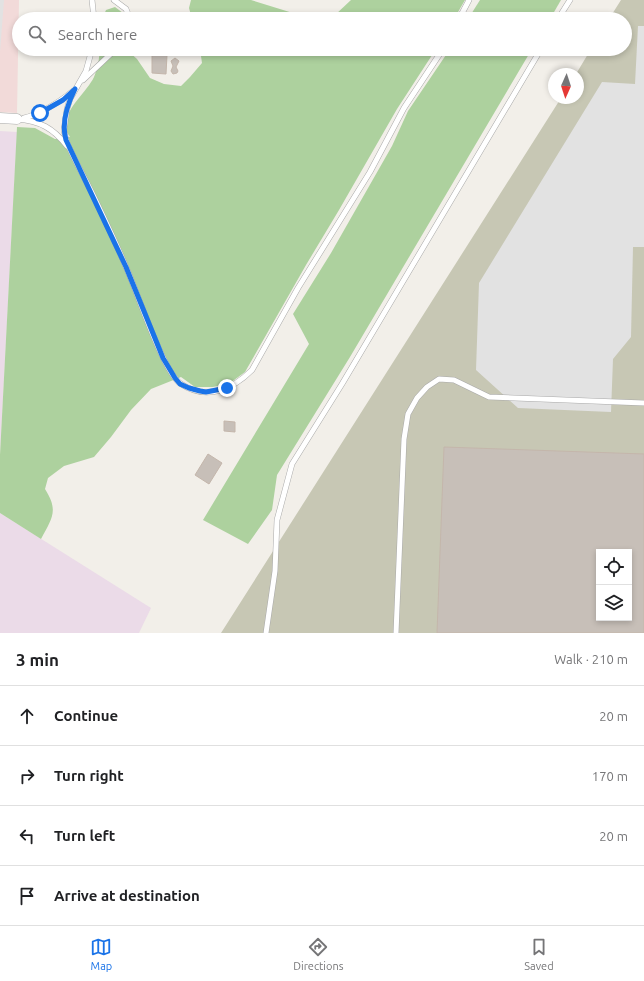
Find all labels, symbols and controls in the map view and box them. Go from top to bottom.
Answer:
search box [12,12,632,56]
icon: search [26,23,48,45]
text: Search here [58,26,137,43]
north arrow [548,68,584,104]
route start [31,104,49,122]
route end [218,379,236,397]
map controls [596,549,632,621]
button: locate [596,549,632,585]
button: layers [596,585,632,621]
text: 3 min [16,650,59,669]
text: Walk · 210 m [554,652,628,666]
icon: ahead [16,705,38,727]
text: Continue [54,707,118,724]
text: 20 m [599,709,628,723]
icon: right [16,765,38,787]
text: Turn right [54,767,124,784]
text: 170 m [592,769,628,783]
icon: left [16,825,38,847]
text: Turn left [54,827,115,844]
text: 20 m [599,829,628,843]
icon: arrive [16,885,38,907]
text: Arrive at destination [54,887,200,904]
tab: Map [90,936,112,972]
tab: Directions [293,936,344,972]
tab: Saved [524,936,554,972]

